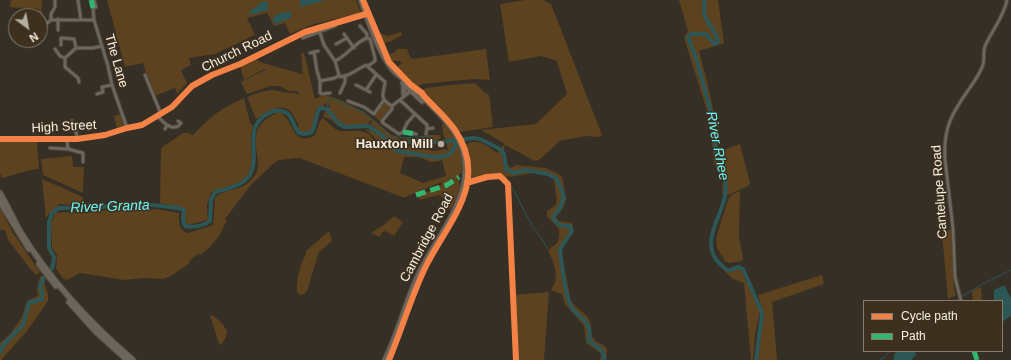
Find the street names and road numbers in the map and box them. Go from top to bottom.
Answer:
street label: Church Road [199,28,275,76]
street label: The Lane [101,32,131,90]
street label: High Street [31,118,97,136]
street label: Cantelupe Road [929,145,951,239]
street label: Cambridge Road [397,191,457,285]

